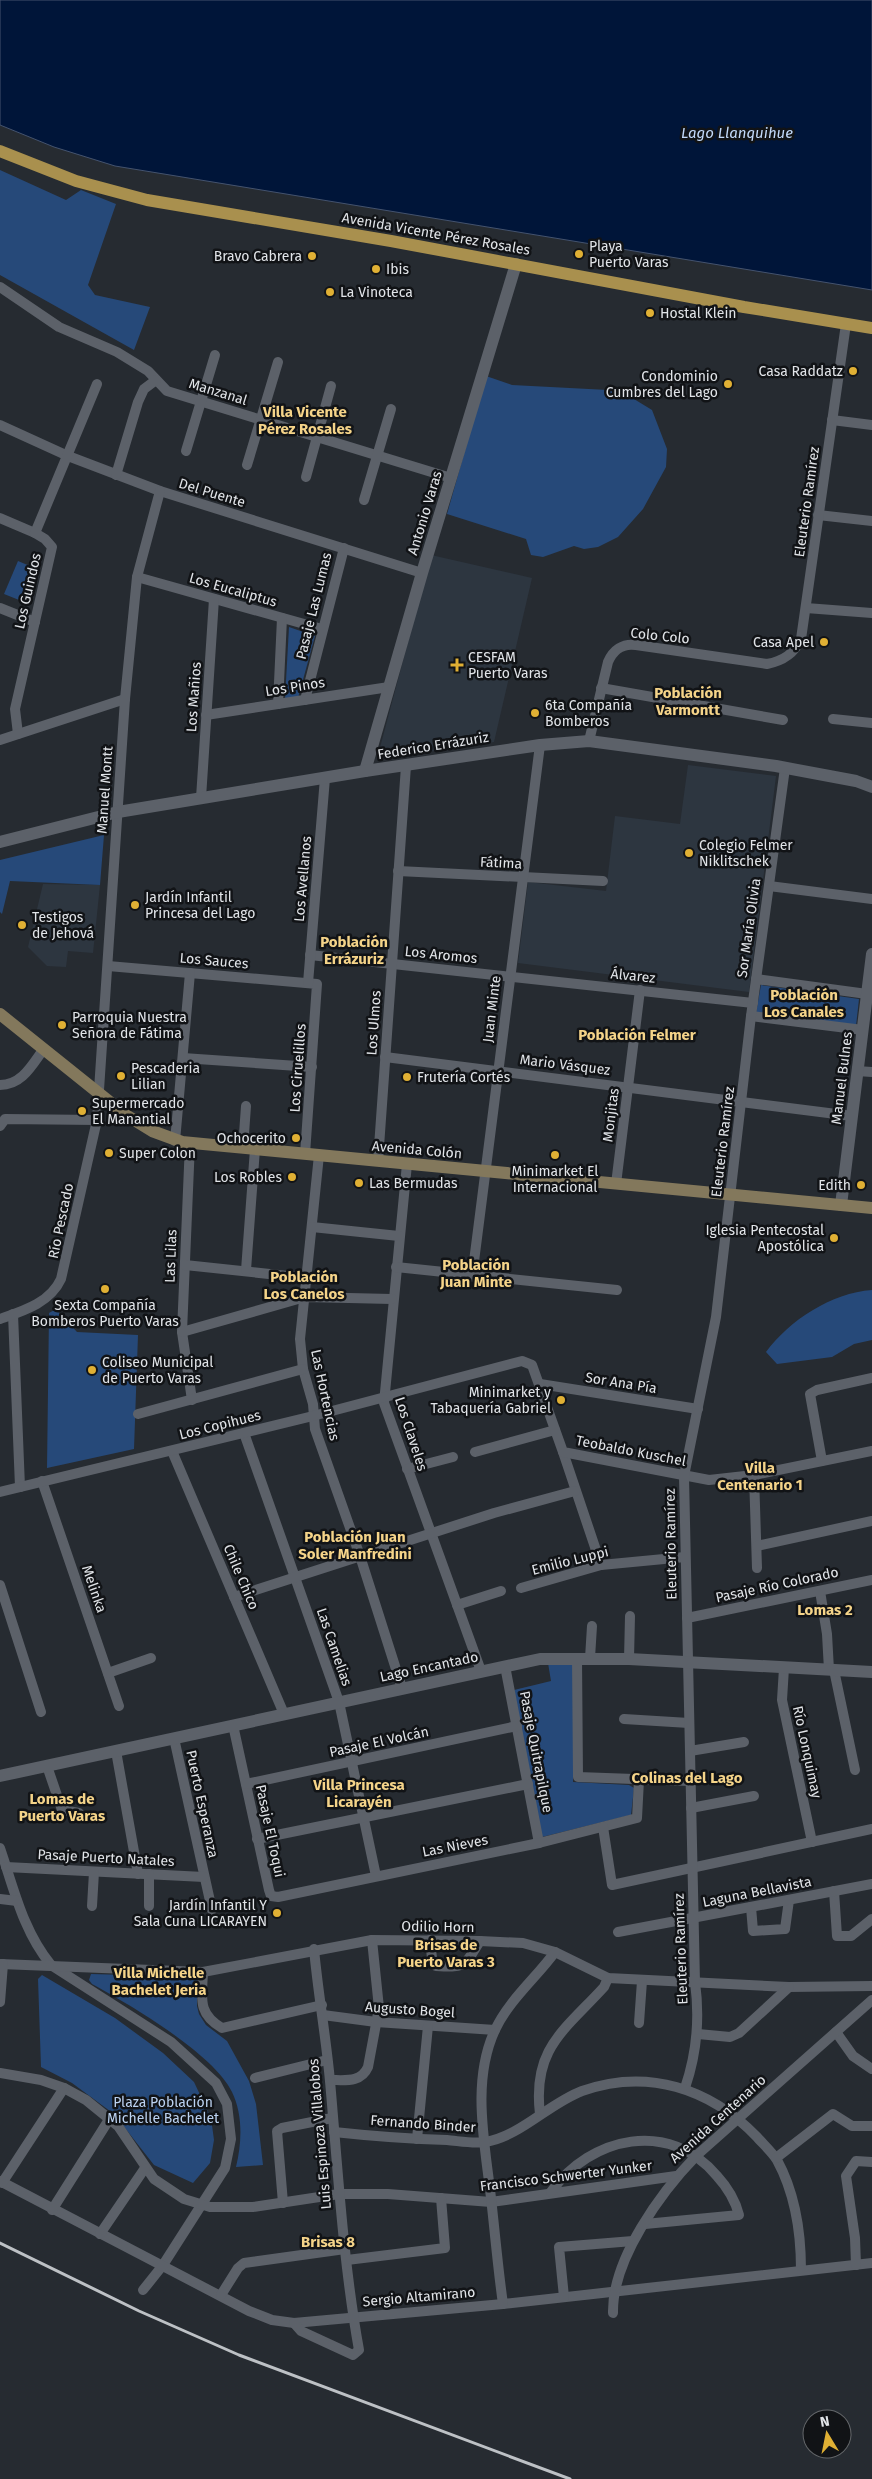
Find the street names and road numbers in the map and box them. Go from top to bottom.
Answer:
street label: Avenida Vicente Pérez Rosales [341,209,532,259]
street label: Manzanal [187,375,249,409]
street label: Eleuterio Ramírez [791,446,823,558]
street label: Antonio Varas [404,468,446,557]
street label: Del Puente [177,475,247,511]
street label: Pasaje Las Lumas [293,550,336,661]
street label: Los Guindos [11,551,45,631]
street label: Los Eucaliptus [187,569,279,611]
street label: Colo Colo [629,624,691,648]
street label: Los Mañios [183,661,205,733]
street label: Los Pinos [264,674,326,700]
street label: Federico Errázuriz [376,729,490,763]
street label: Manuel Montt [93,745,117,834]
street label: Los Avellanos [291,835,315,923]
street label: Fátima [479,853,523,873]
street label: Sor María Olivia [734,877,764,979]
street label: Los Aromos [404,943,479,967]
street label: Los Sauces [179,950,250,973]
street label: Álvarez [610,964,656,987]
street label: Juan Minte [479,974,505,1044]
street label: Los Ulmos [363,989,385,1056]
street label: Los Ciruelillos [286,1023,310,1113]
street label: Manuel Bulnes [828,1030,856,1125]
street label: Mario Vásquez [519,1051,611,1079]
street label: Eleuterio Ramírez [708,1086,738,1198]
street label: Monjitas [599,1087,623,1143]
street label: Avenida Colón [371,1138,463,1162]
street label: Río Pescado [45,1182,77,1260]
street label: Las Lilas [162,1229,180,1283]
street label: Las Hortencias [307,1348,343,1443]
street label: Sor Ana Pía [584,1369,658,1397]
street label: Los Claveles [391,1395,431,1474]
street label: Los Copihues [177,1407,263,1443]
street label: Teobaldo Kuschel [575,1432,687,1470]
street label: Eleuterio Ramírez [662,1488,680,1600]
street label: Chile Chico [220,1542,262,1612]
street label: Emilio Luppi [530,1543,610,1579]
street label: Melinka [78,1563,110,1615]
street label: Pasaje Río Colorado [714,1564,840,1606]
street label: Las Camelias [313,1606,355,1689]
street label: Lago Encantado [378,1648,480,1686]
street label: Pasaje Quitrapilque [516,1690,556,1814]
street label: Río Lonquimay [789,1704,825,1800]
street label: Pasaje El Volcán [328,1723,430,1761]
street label: Puerto Esperanza [182,1749,222,1859]
street label: Pasaje El Toqui [252,1783,288,1879]
street label: Las Nieves [421,1831,490,1861]
street label: Pasaje Puerto Natales [37,1846,176,1870]
street label: Laguna Bellavista [701,1873,813,1911]
street label: Eleuterio Ramírez [671,1893,691,2005]
street label: Odilio Horn [401,1918,475,1936]
street label: Augusto Bogel [364,1998,456,2022]
street label: Luis Espinoza Villalobos [305,2057,335,2210]
street label: Avenida Centenario [666,2071,770,2167]
street label: Fernando Binder [370,2112,477,2136]
street label: Francisco Schwerter Yunker [479,2157,654,2195]
street label: Sergio Altamirano [362,2284,476,2310]

